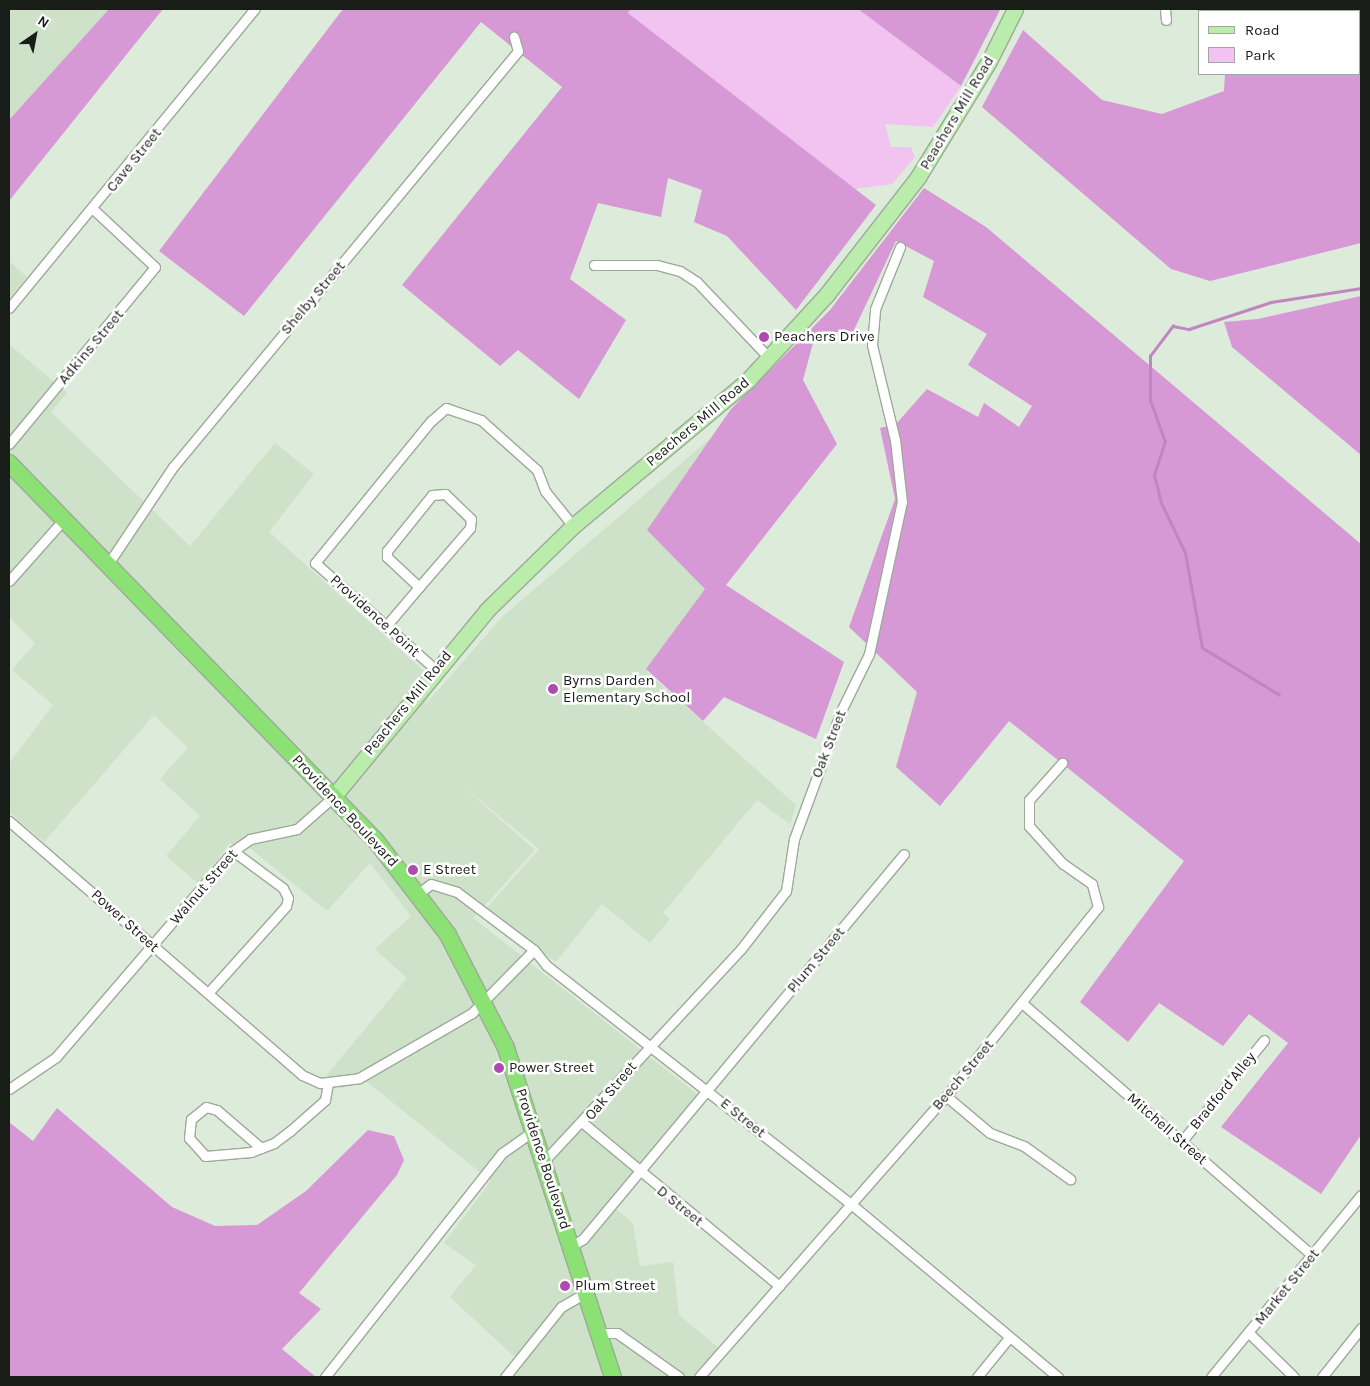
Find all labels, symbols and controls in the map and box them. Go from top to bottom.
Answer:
north arrow [10,10,60,60]
legend [1198,10,1360,75]
text: N [35,12,52,32]
text: Road [1245,21,1280,39]
text: Park [1245,46,1275,64]
street label: Peachers Mill Road [916,53,998,173]
street label: Cave Street [103,124,165,196]
street label: Shelby Street [277,258,349,338]
street label: Adkins Street [55,306,127,388]
place label: Peachers Drive [774,328,875,346]
marker: Peachers Drive [758,331,770,343]
street label: Peachers Mill Road [643,374,753,470]
street label: Providence Point [327,571,423,661]
street label: Peachers Mill Road [360,647,456,759]
place label: Byrns Darden Elementary School [563,671,690,706]
marker: Byrns Darden Elementary School [547,683,559,695]
street label: Oak Street [808,708,850,780]
street label: Providence Boulevard [288,751,402,871]
street label: Walnut Street [166,846,242,928]
place label: E Street [423,861,476,879]
marker: E Street [407,864,419,876]
street label: Power Street [87,886,163,956]
street label: Plum Street [783,923,849,997]
street label: Beech Street [928,1036,998,1114]
street label: Bradford Alley [1186,1048,1260,1134]
street label: Oak Street [581,1058,641,1124]
place label: Power Street [509,1059,594,1077]
marker: Power Street [493,1062,505,1074]
street label: Providence Boulevard [512,1086,574,1232]
street label: Mitchell Street [1123,1089,1211,1169]
street label: E Street [717,1094,769,1142]
street label: D Street [653,1182,707,1230]
street label: Market Street [1251,1245,1323,1329]
place label: Plum Street [575,1277,655,1295]
marker: Plum Street [559,1280,571,1292]

